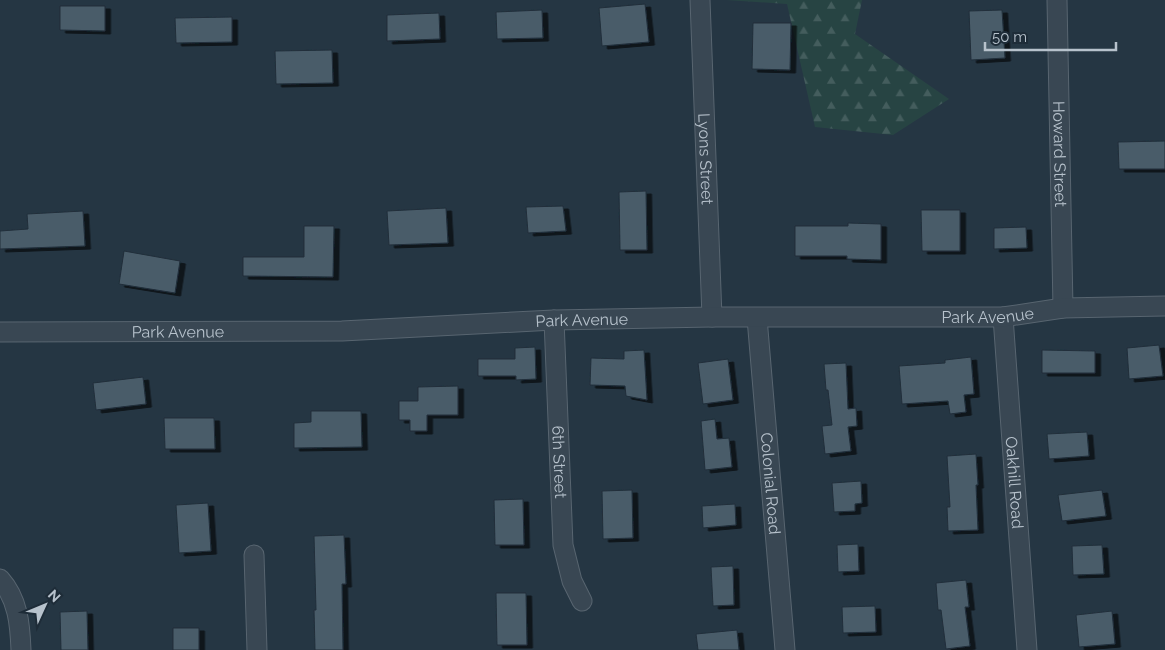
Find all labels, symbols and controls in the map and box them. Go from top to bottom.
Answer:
scale bar [985,20,1116,52]
text: 50 m [992,28,1027,46]
street label: Howard Street [1049,101,1071,208]
street label: Lyons Street [695,113,717,206]
street label: Park Avenue [941,303,1035,327]
street label: Park Avenue [535,309,628,330]
street label: Park Avenue [132,322,224,341]
street label: 6th Street [549,425,571,499]
street label: Colonial Road [757,432,785,535]
street label: Oakhill Road [1002,436,1028,530]
north arrow [20,580,70,630]
text: N [45,587,64,605]

